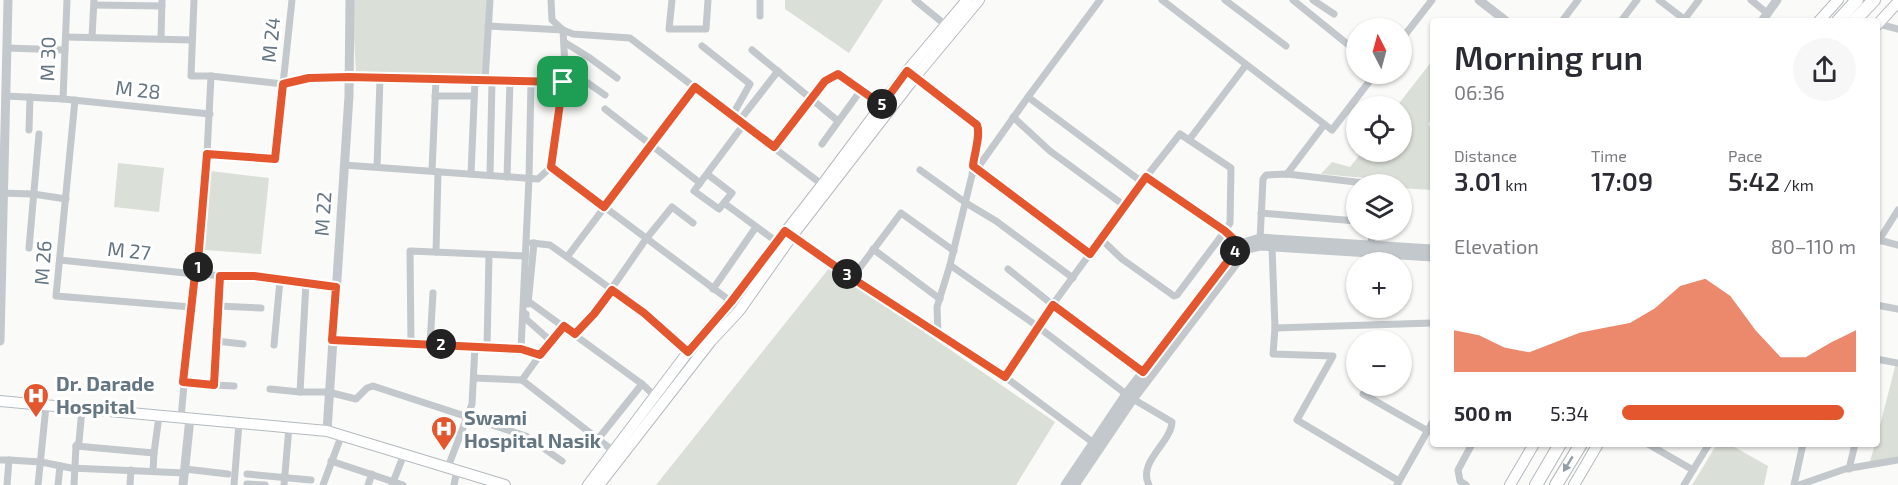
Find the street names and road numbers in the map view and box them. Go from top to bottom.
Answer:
street label: M 24 [256,16,284,64]
street label: M 30 [34,36,60,82]
street label: M 28 [114,75,162,103]
street label: M 22 [308,191,336,237]
street label: M 27 [106,236,152,264]
street label: M 26 [28,240,56,286]

